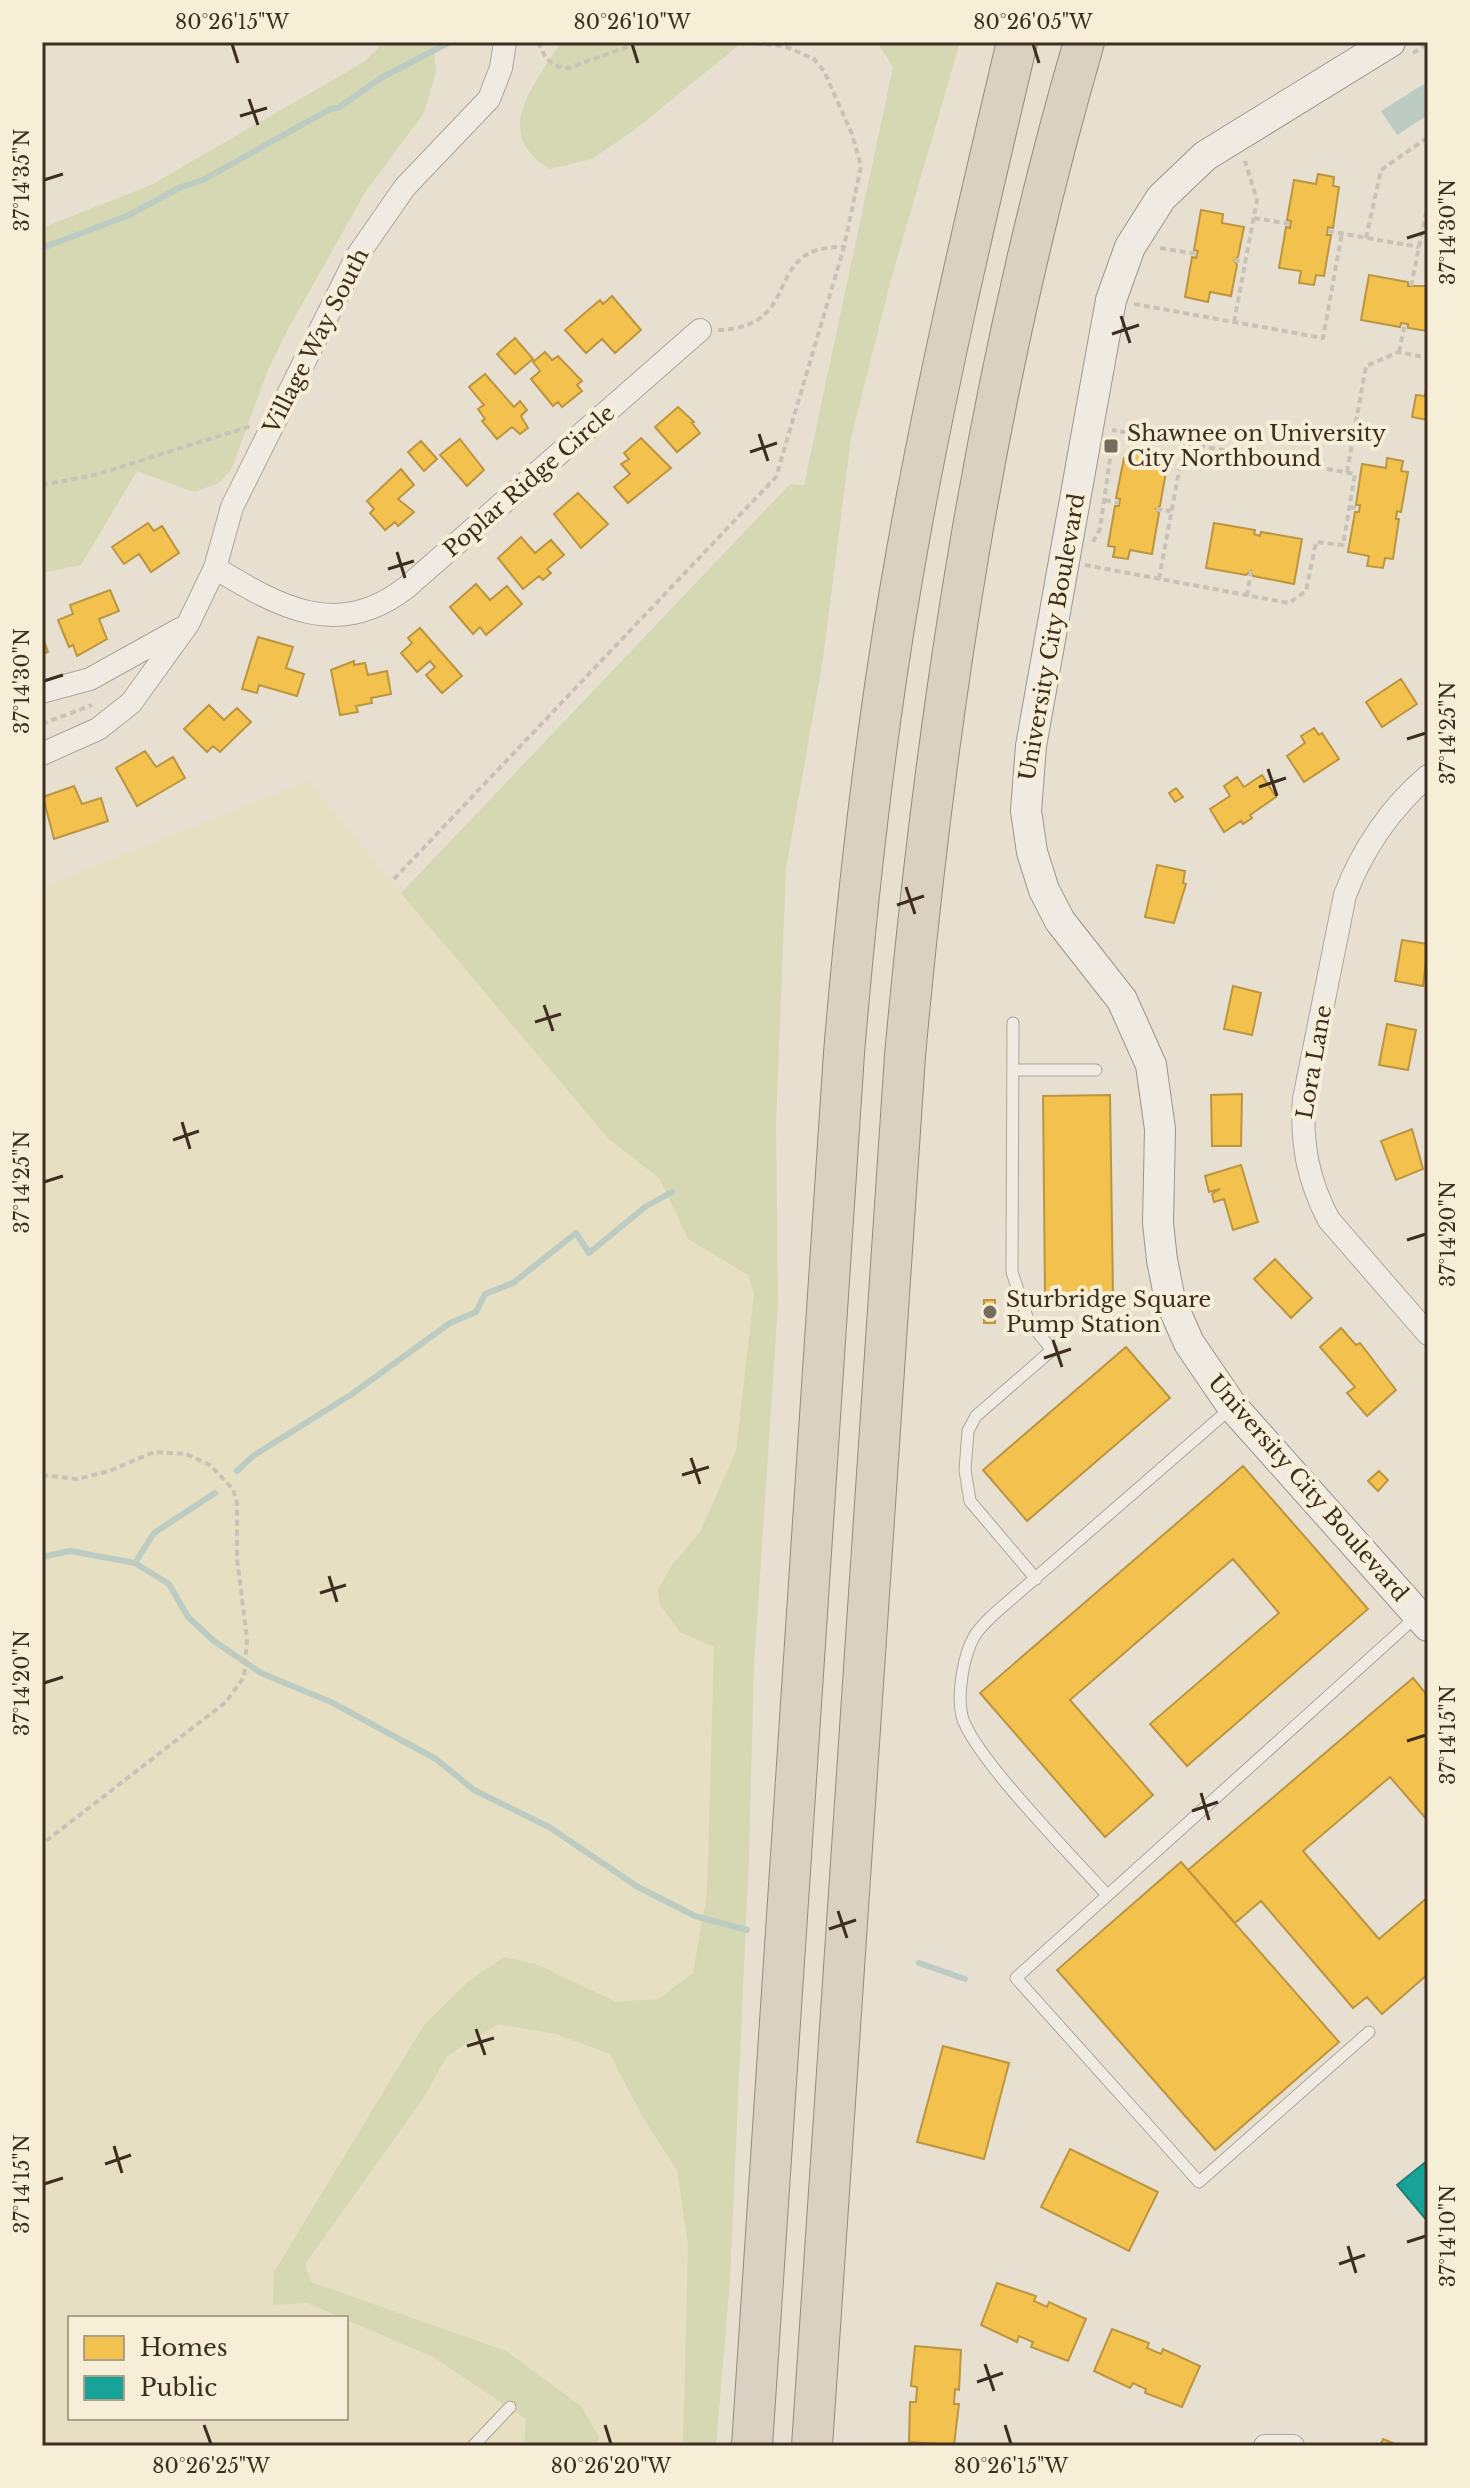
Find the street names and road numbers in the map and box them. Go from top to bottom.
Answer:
street label: Village Way South [257,244,374,439]
street label: Poplar Ridge Circle [438,399,620,563]
street label: University City Boulevard [1013,491,1091,783]
street label: Lora Lane [1291,1003,1337,1121]
street label: University City Boulevard [1202,1369,1414,1607]

